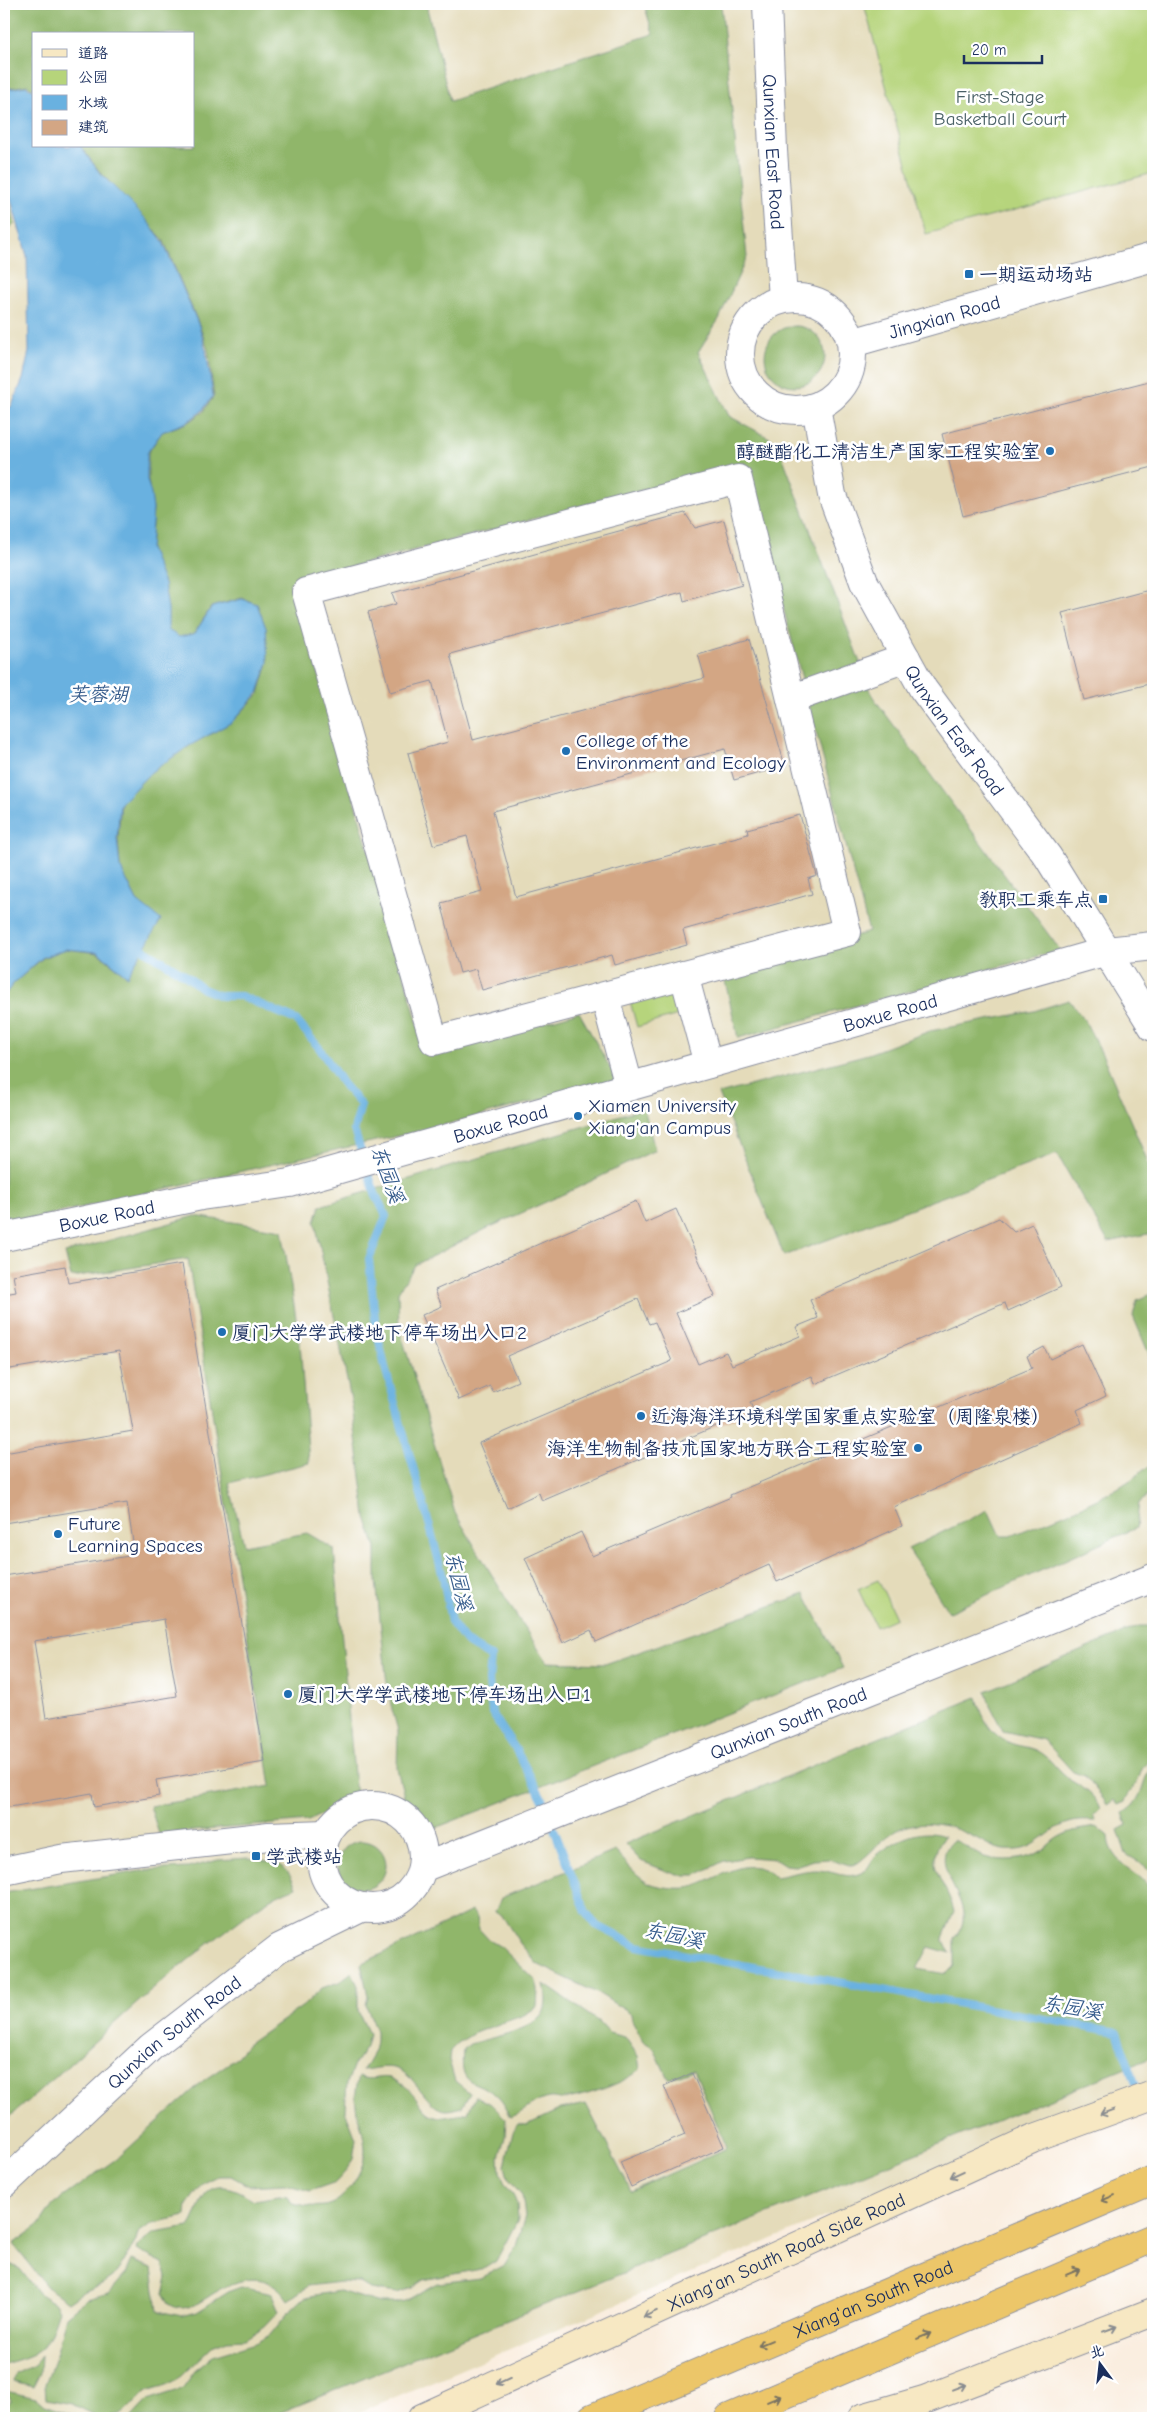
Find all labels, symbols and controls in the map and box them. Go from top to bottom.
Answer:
legend [32,32,195,148]
scale bar [964,32,1042,64]
text: 20 m [972,41,1006,59]
text: 道路 [78,44,108,62]
text: 公园 [78,68,108,86]
street label: Qunxian East Road [758,74,788,230]
park label: First-Stage Basketball Court [934,86,1067,130]
text: 水域 [78,94,108,112]
text: 建筑 [78,118,108,136]
place label: 一期运动场站 [979,264,1093,286]
marker: 一期运动场站 [963,268,975,280]
street label: Jingxian Road [886,291,1003,344]
place label: 醇醚酯化工清洁生产国家工程实验室 [736,441,1040,463]
marker: 醇醚酯化工清洁生产国家工程实验室 [1044,445,1056,457]
street label: Qunxian East Road [900,661,1008,800]
water label: 芙蓉湖 [68,683,130,706]
place label: College of the Environment and Ecology [576,730,786,774]
marker: College of the Environment and Ecology [560,745,572,757]
place label: 教职工乘车点 [979,889,1093,911]
marker: 教职工乘车点 [1097,893,1109,905]
street label: Boxue Road [841,990,940,1037]
place label: Xiamen University Xiang'an Campus [588,1095,736,1139]
street label: Boxue Road [451,1100,550,1148]
marker: Xiamen University Xiang'an Campus [572,1110,584,1122]
water label: 东园溪 [366,1142,409,1207]
street label: Boxue Road [57,1196,157,1237]
place label: 厦门大学学武楼地下停车场出入口2 [232,1322,527,1344]
marker: 厦门大学学武楼地下停车场出入口2 [216,1326,228,1338]
place label: 近海海洋环境科学国家重点实验室（周隆泉楼） [651,1406,1050,1428]
marker: 近海海洋环境科学国家重点实验室（周隆泉楼） [635,1410,647,1422]
place label: 海洋生物制备技术国家地方联合工程实验室 [547,1438,908,1460]
marker: 海洋生物制备技术国家地方联合工程实验室 [912,1442,924,1454]
place label: Future Learning Spaces [68,1513,203,1557]
marker: Future Learning Spaces [52,1528,64,1540]
water label: 东园溪 [441,1549,477,1614]
street label: Qunxian South Road [707,1683,870,1765]
place label: 厦门大学学武楼地下停车场出入口1 [298,1684,591,1706]
marker: 厦门大学学武楼地下停车场出入口1 [282,1688,294,1700]
place label: 学武楼站 [266,1846,342,1868]
marker: 学武楼站 [250,1850,262,1862]
water label: 东园溪 [642,1918,707,1953]
street label: Qunxian South Road [103,1971,246,2094]
water label: 东园溪 [1040,1991,1104,2024]
one-way arrow [1100,2108,1116,2117]
one-way arrow [950,2169,965,2179]
street label: Xiang'an South Road Side Road [664,2187,908,2317]
one-way arrow [1101,2193,1116,2203]
street label: Xiang'an South Road [789,2254,955,2342]
one-way arrow [1065,2267,1080,2276]
one-way arrow [643,2309,658,2319]
one-way arrow [1102,2324,1118,2333]
one-way arrow [916,2330,931,2340]
one-way arrow [758,2339,773,2349]
north arrow [1074,2340,1124,2390]
text: 北 [1088,2342,1106,2362]
one-way arrow [495,2377,510,2387]
one-way arrow [950,2382,966,2391]
one-way arrow [766,2394,781,2404]

